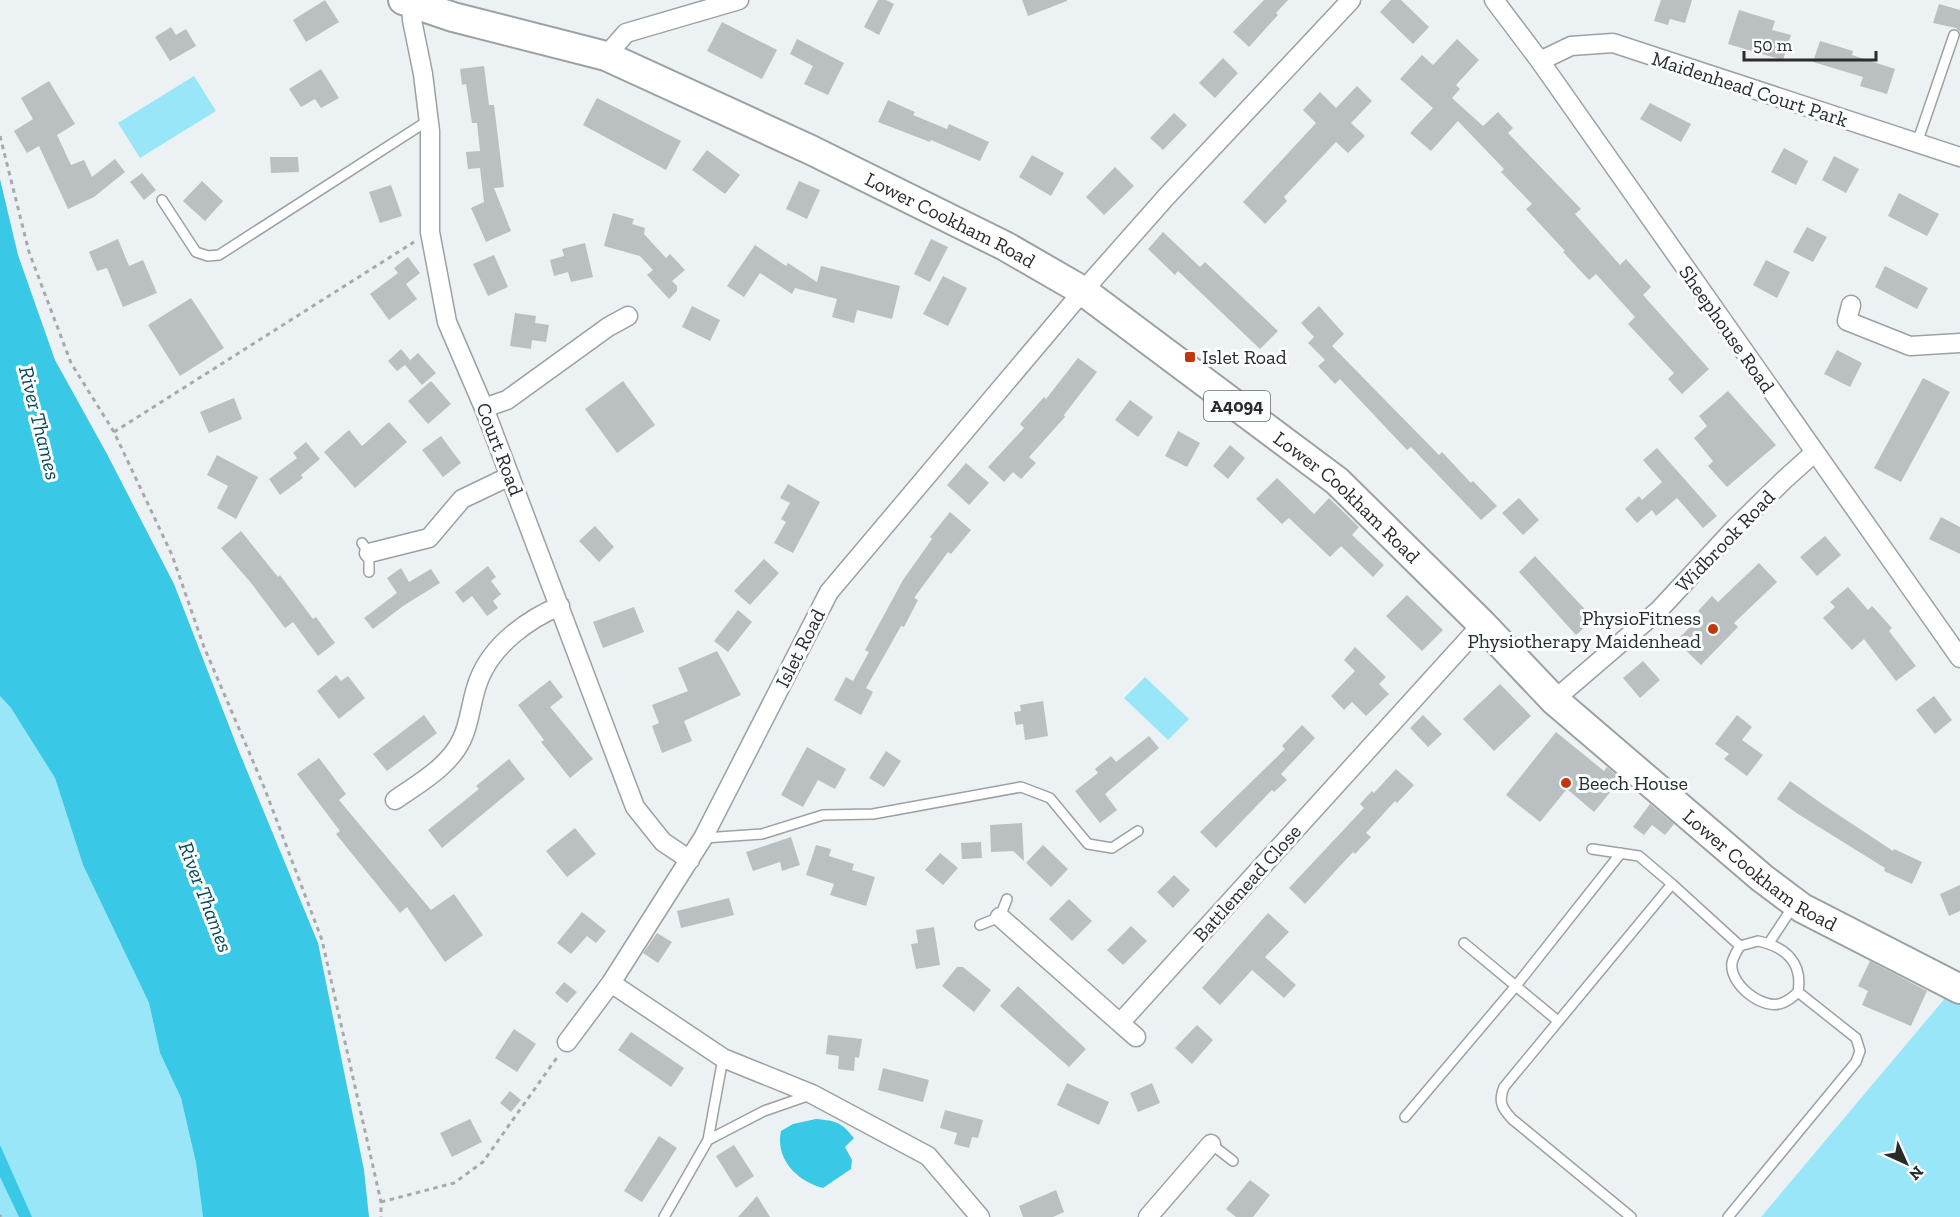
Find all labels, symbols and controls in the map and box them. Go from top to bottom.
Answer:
scale bar [1744,24,1876,62]
text: 50 m [1753,34,1793,56]
street label: Maidenhead Court Park [1649,46,1852,132]
street label: Lower Cookham Road [861,167,1040,273]
street label: Sheephouse Road [1674,261,1780,397]
place label: Islet Road [1202,345,1287,369]
marker: Islet Road [1183,350,1197,364]
water label: River Thames [14,364,66,482]
road number: A4094 [1204,391,1270,421]
street label: Court Road [471,399,529,499]
street label: Lower Cookham Road [1269,426,1425,568]
street label: Widbrook Road [1670,485,1780,597]
street label: Islet Road [770,605,830,691]
place label: PhysioFitness Physiotherapy Maidenhead [1467,606,1701,653]
marker: PhysioFitness Physiotherapy Maidenhead [1706,622,1720,636]
place label: Beech House [1578,771,1688,795]
marker: Beech House [1559,776,1573,790]
street label: Lower Cookham Road [1678,804,1841,936]
street label: Battlemead Close [1188,819,1306,947]
water label: River Thames [173,838,239,956]
north arrow [1876,1133,1936,1193]
text: N [1905,1162,1927,1184]

